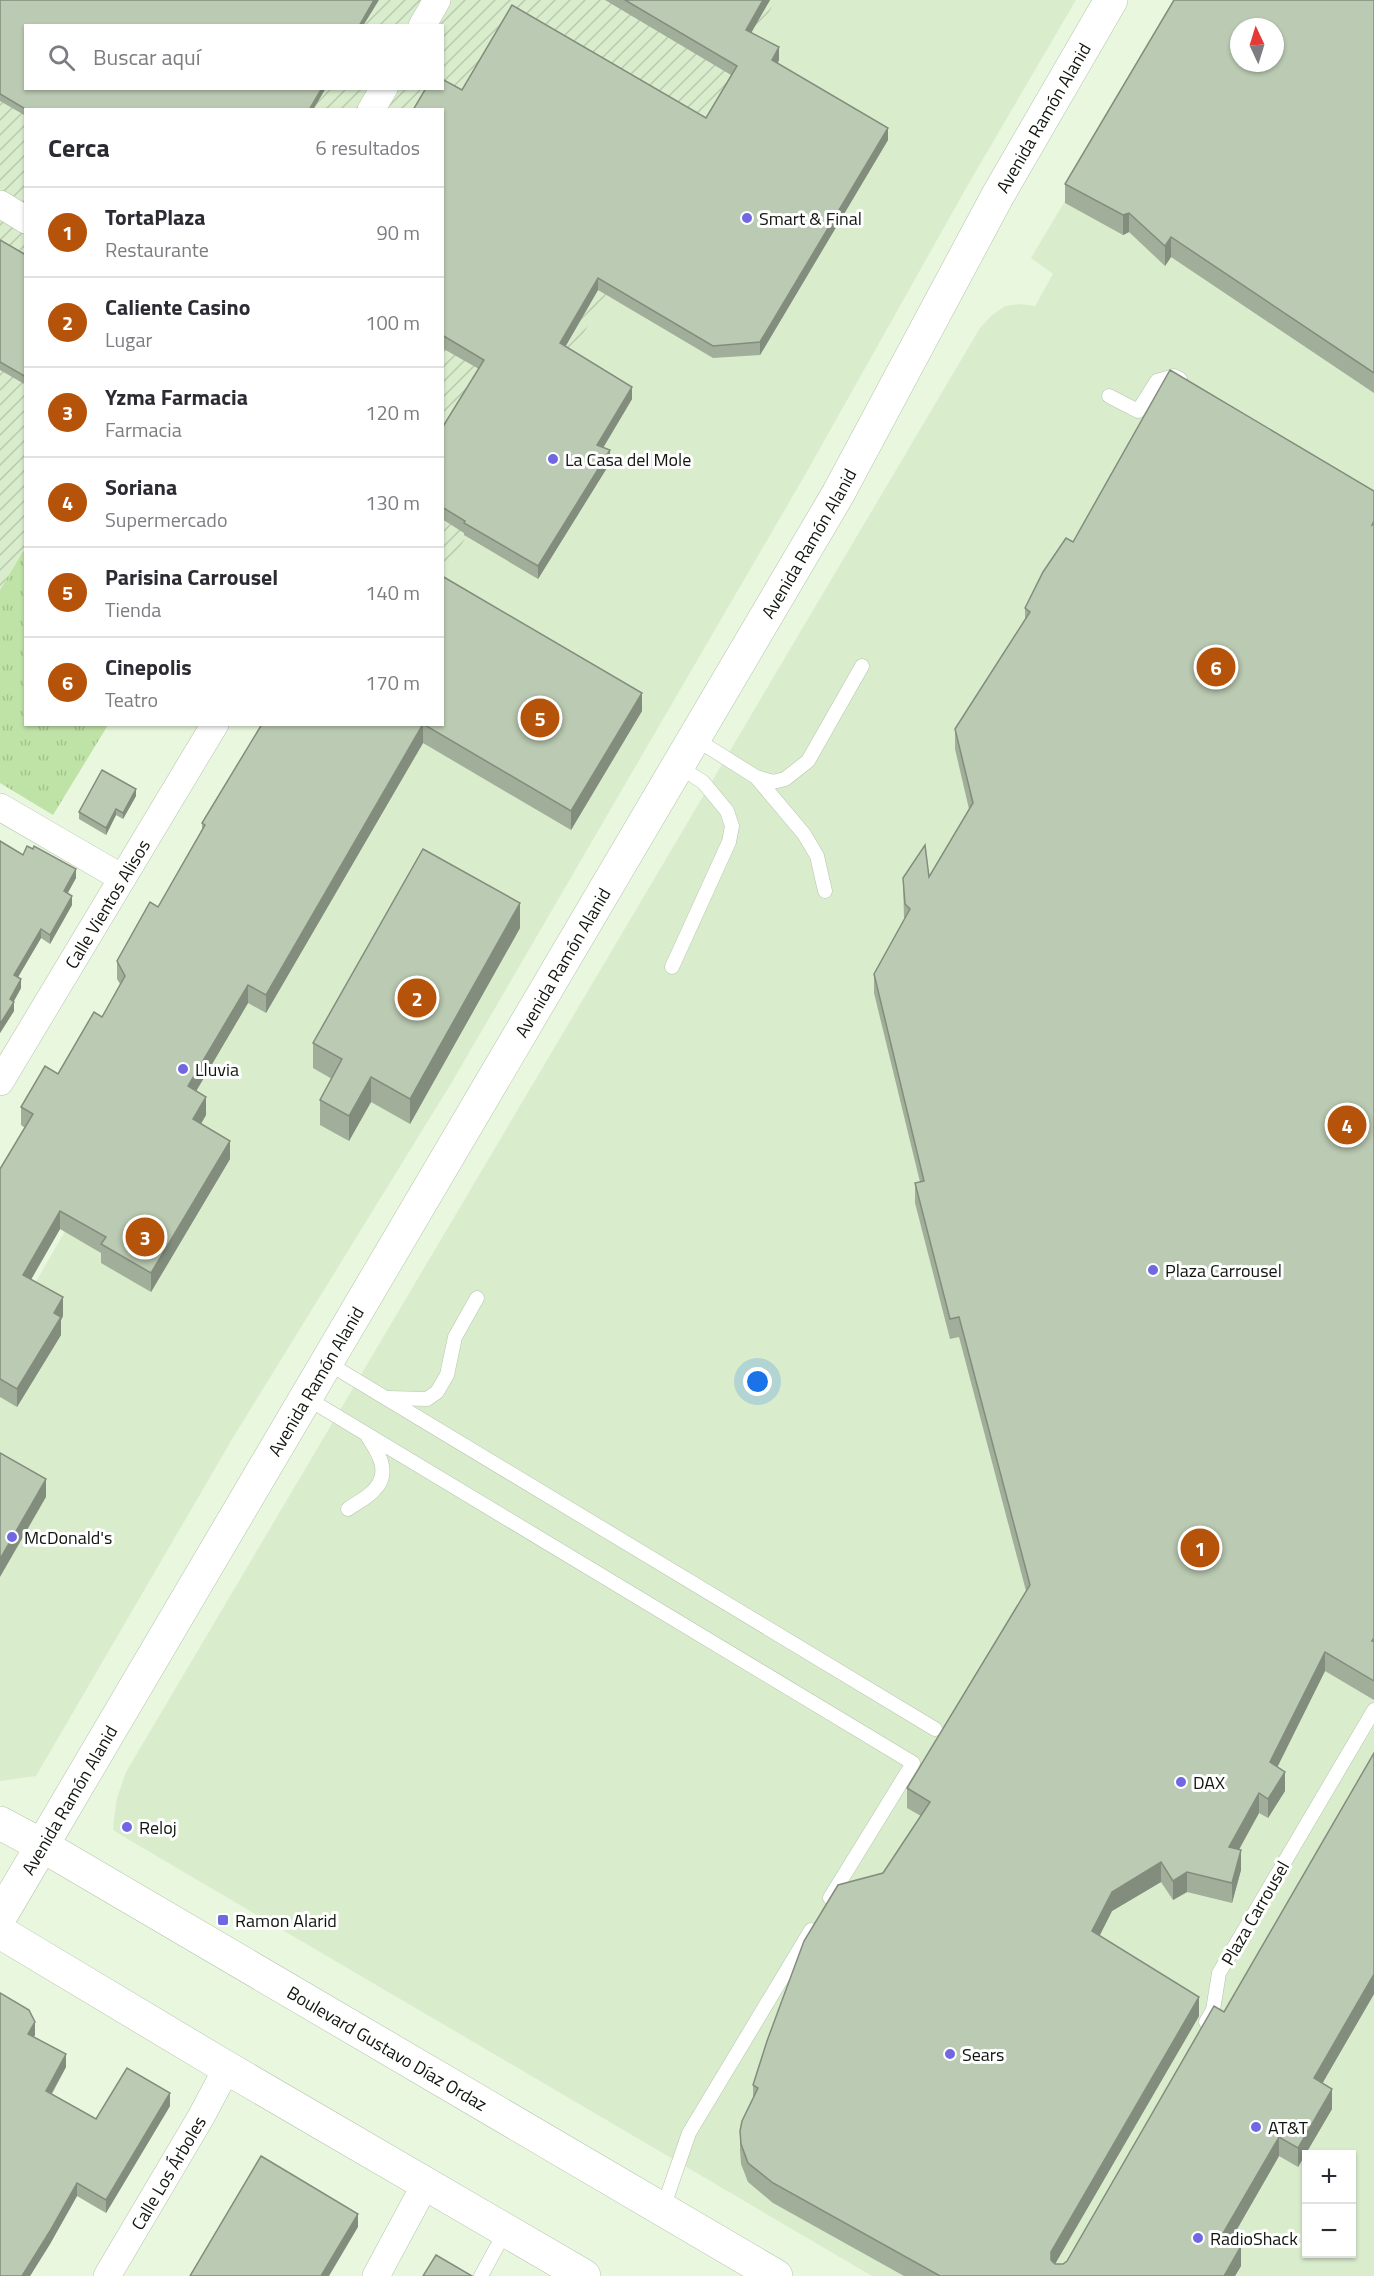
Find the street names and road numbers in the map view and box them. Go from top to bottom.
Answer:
street label: Avenida Ramón Alanid [989,37,1097,198]
street label: Avenida Ramón Alanid [754,463,863,623]
street label: Calle Vientos Alisos [58,834,156,974]
street label: Avenida Ramón Alanid [508,882,617,1042]
street label: Avenida Ramón Alanid [261,1301,370,1461]
street label: Avenida Ramón Alanid [14,1720,124,1880]
street label: Plaza Carrousel [1214,1856,1296,1970]
street label: Boulevard Gustavo Díaz Ordaz [282,1979,493,2117]
street label: Calle Los Árboles [124,2111,212,2235]

